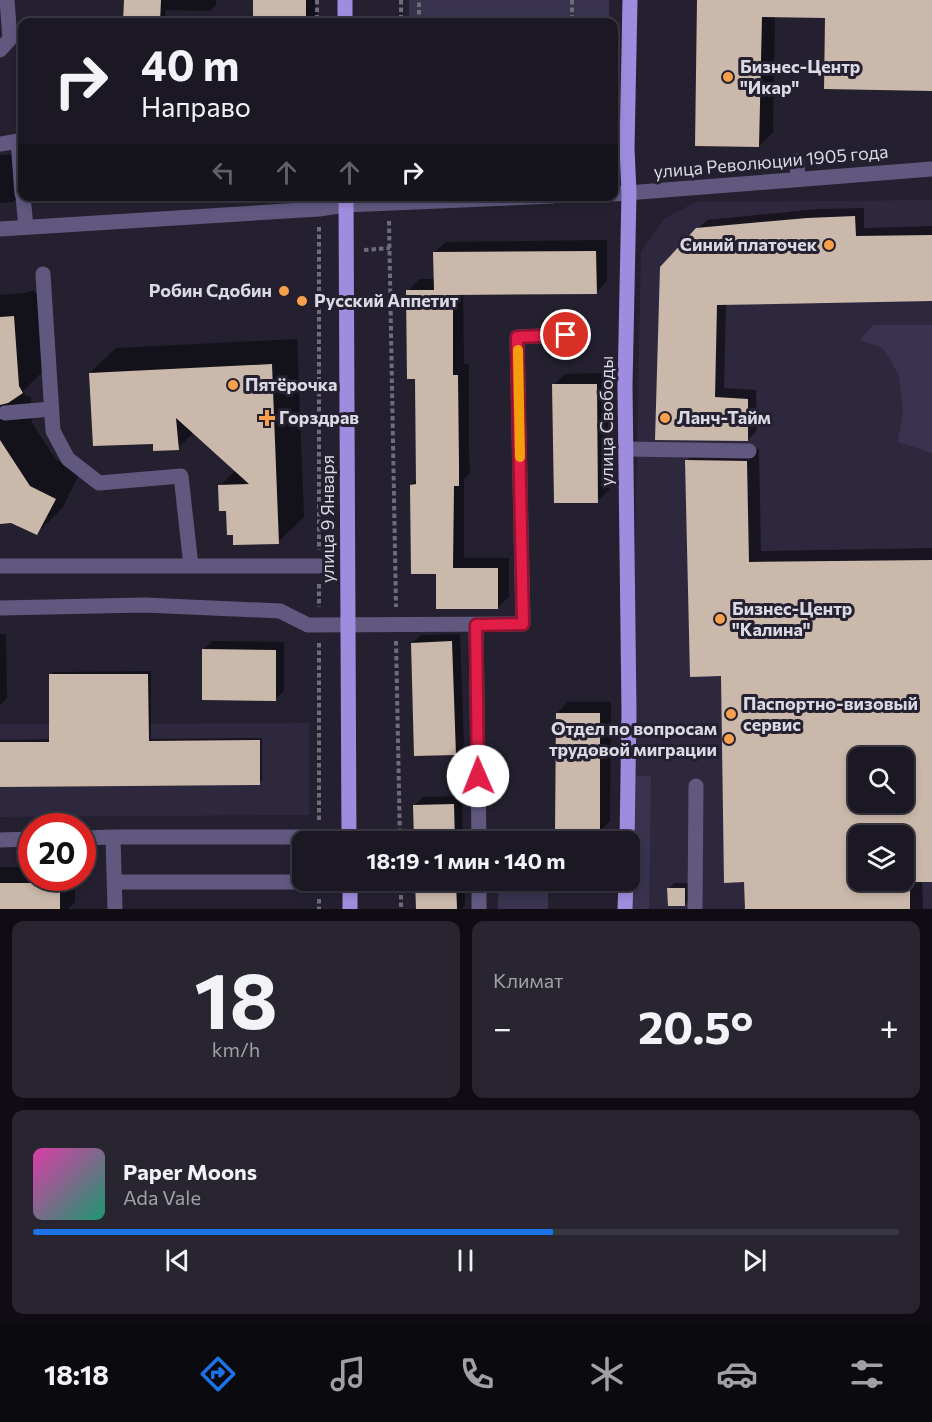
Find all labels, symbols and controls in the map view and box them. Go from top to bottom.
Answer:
text: 40 m [141,38,239,90]
icon: right [42,42,120,120]
place label: Бизнес-Центр "Икар" [740,55,860,98]
marker: Бизнес-Центр "Икар" [721,70,735,84]
text: Направо [141,90,251,123]
street label: улица Революции 1905 года [653,140,889,182]
icon: left [207,156,240,189]
icon: ahead [270,156,303,189]
icon: ahead [333,156,366,189]
icon: right [396,156,429,189]
place label: Синий платочек [680,233,818,255]
marker: Синий платочек [822,238,836,252]
place label: Робин Сдобин [149,279,272,301]
marker: Робин Сдобин [277,284,291,298]
place label: Русский Аппетит [314,289,459,311]
marker: Русский Аппетит [295,294,309,308]
pin [540,309,591,360]
icon: arrive [549,318,582,351]
street label: улица Свободы [595,356,617,486]
place label: Пятёрочка [245,373,337,395]
marker: Пятёрочка [226,378,240,392]
place label: Горздрав [279,406,359,428]
place label: Ланч-Тайм [677,406,771,428]
marker: Горздрав [260,411,274,425]
marker: Ланч-Тайм [658,411,672,425]
street label: улица 9 Января [316,455,338,583]
place label: Бизнес-Центр "Калина" [732,597,852,640]
marker: Бизнес-Центр "Калина" [713,612,727,626]
place label: Паспортно-визовый сервис [743,692,918,735]
marker: Паспортно-визовый сервис [724,707,738,721]
place label: Отдел по вопросам трудовой миграции [549,717,717,760]
marker: Отдел по вопросам трудовой миграции [722,732,736,746]
position arrow [446,744,510,808]
map controls [848,747,914,891]
button: search [848,747,914,813]
speed limit sign: 20 [18,813,96,891]
button: layers [848,825,914,891]
text: 18:19 · 1 мин · 140 m [367,847,565,874]
text: 18 [194,950,278,1045]
text: Климат [493,968,563,992]
text: 20.5° [638,998,753,1053]
text: − [493,1006,512,1047]
text: + [880,1006,899,1047]
text: km/h [212,1037,260,1061]
text: Paper Moons [123,1158,257,1185]
text: Ada Vale [123,1185,201,1209]
icon: previous [161,1244,194,1277]
icon: pause [449,1244,482,1277]
icon: next [738,1244,771,1277]
icon: directions [197,1353,239,1395]
icon: music [327,1353,369,1395]
icon: phone [456,1353,498,1395]
icon: climate [586,1353,628,1395]
icon: car [716,1353,758,1395]
icon: filters [846,1353,888,1395]
text: 18:18 [44,1358,109,1391]

